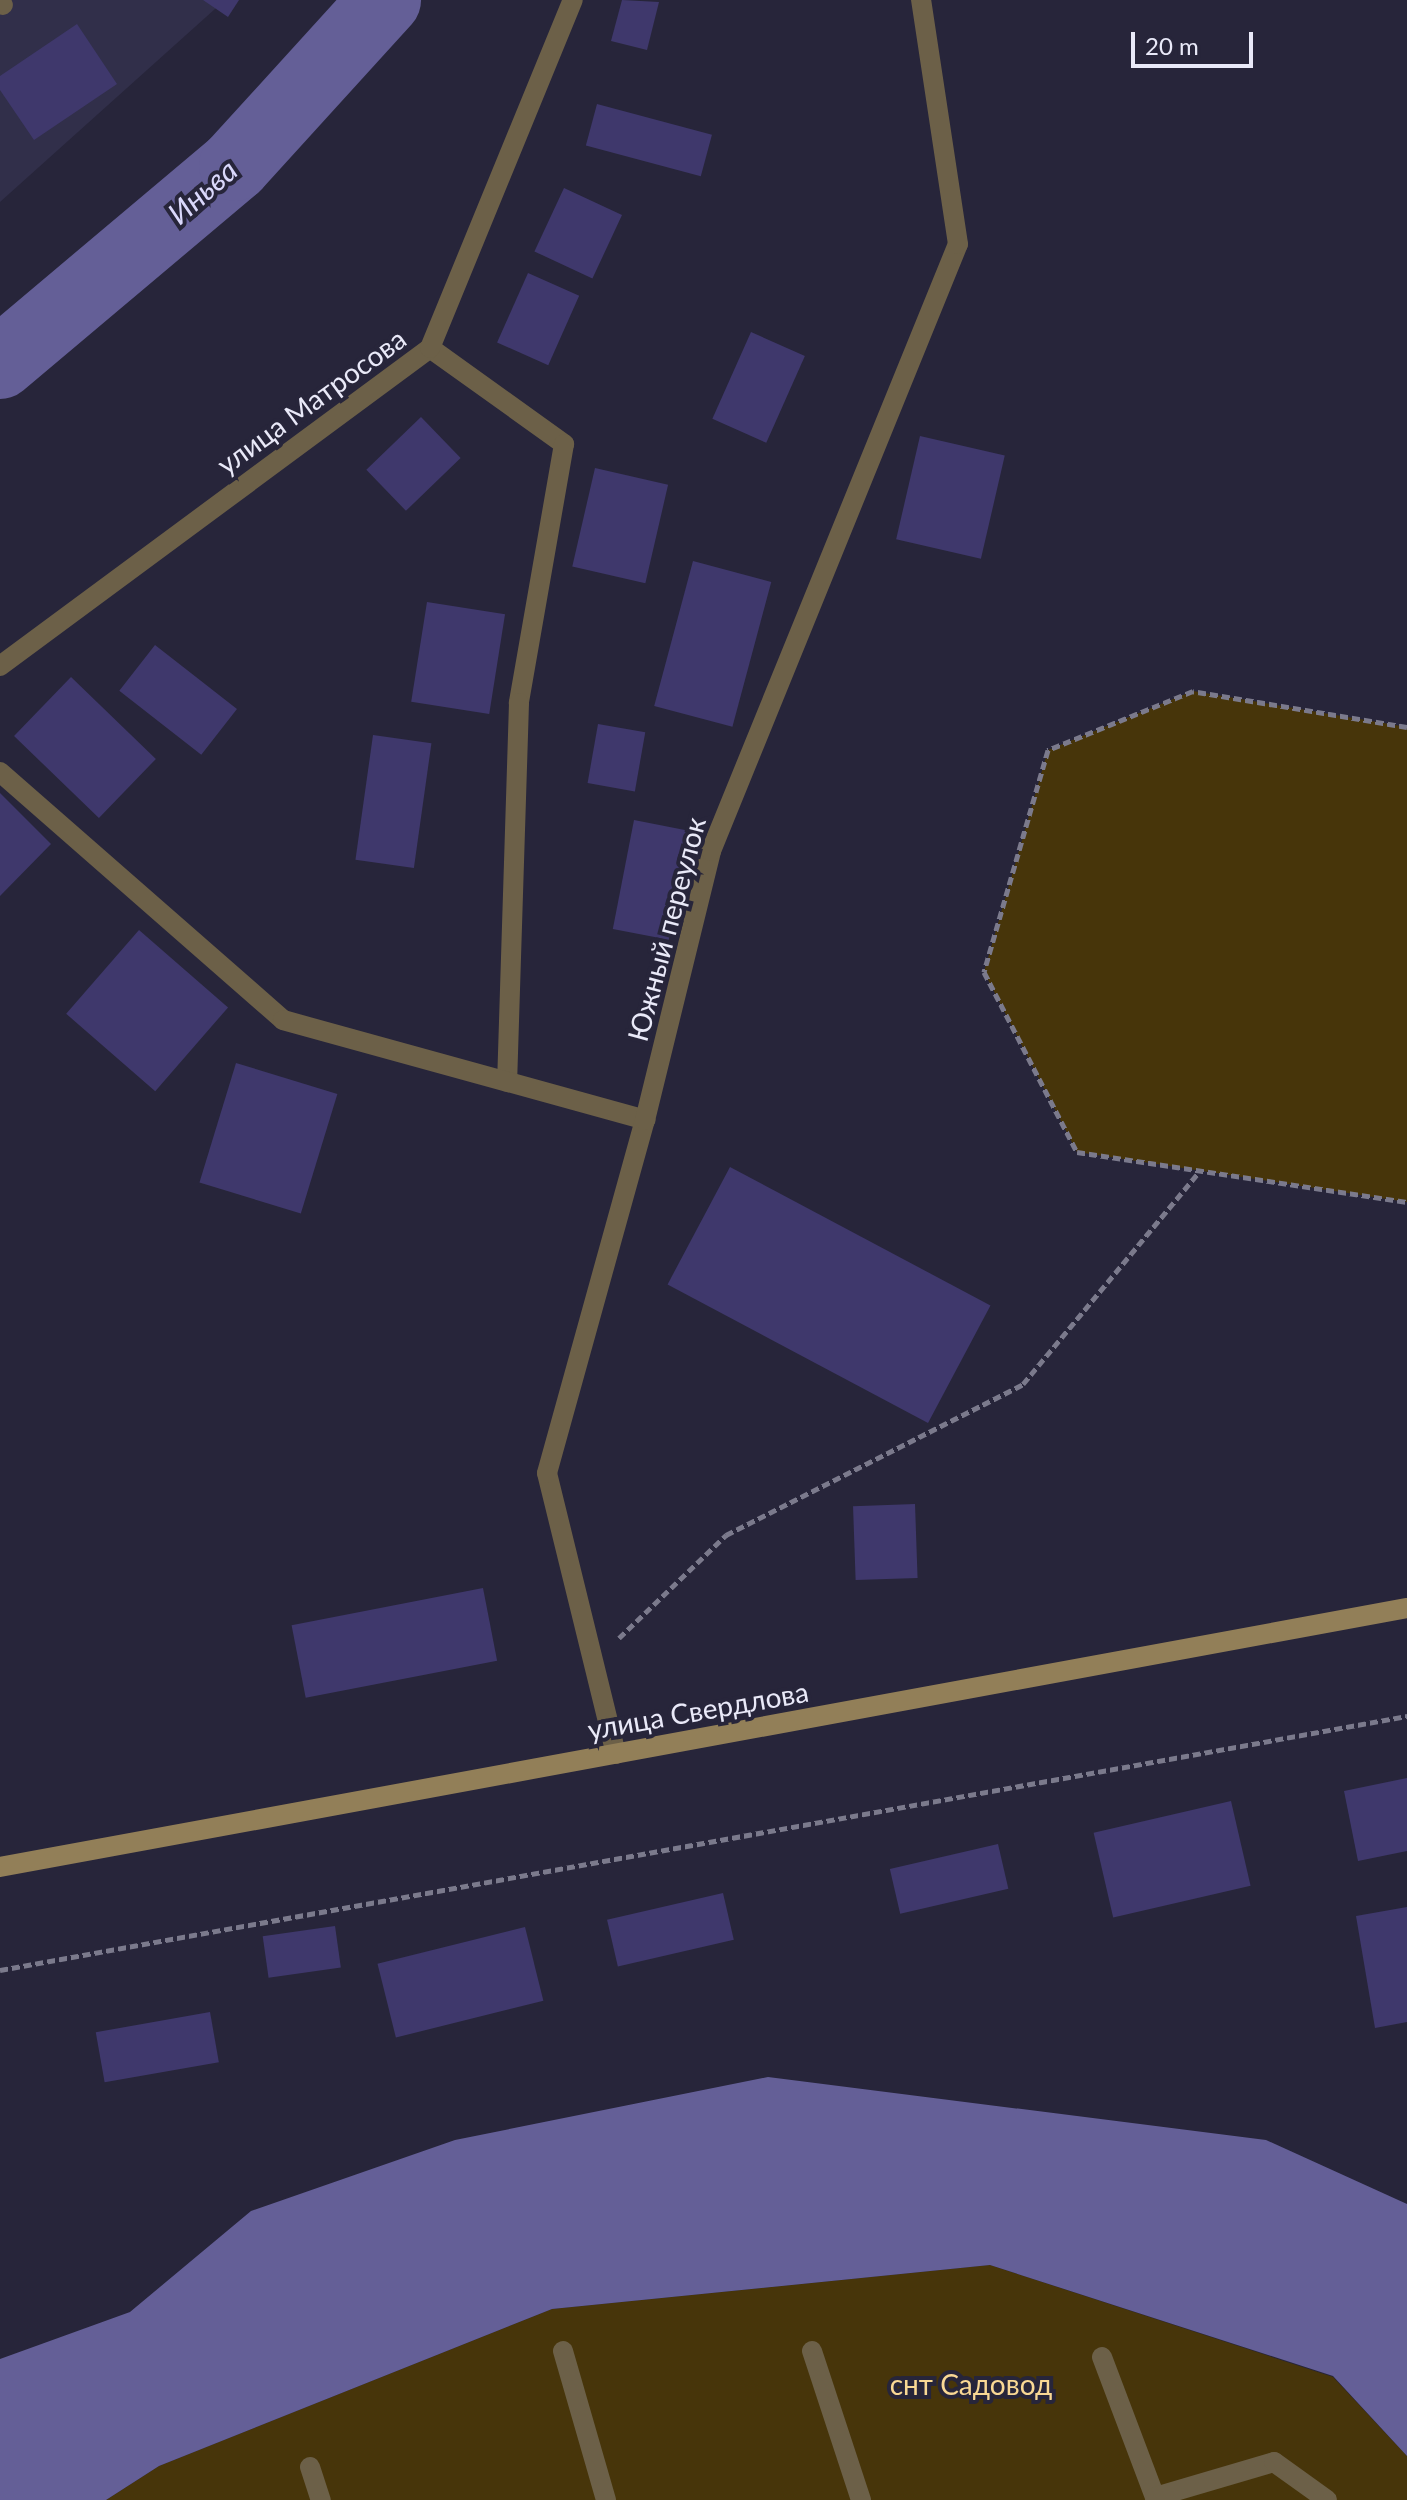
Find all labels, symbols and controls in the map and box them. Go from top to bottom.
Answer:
scale bar [1135,16,1257,66]
text: 20 m [1145,31,1199,60]
water label: Иньва [160,151,244,231]
street label: улица Матросова [210,321,412,481]
street label: Южный переулок [620,813,712,1045]
street label: улица Свердлова [585,1674,811,1746]
park label: снт Садовод [890,2367,1052,2401]

